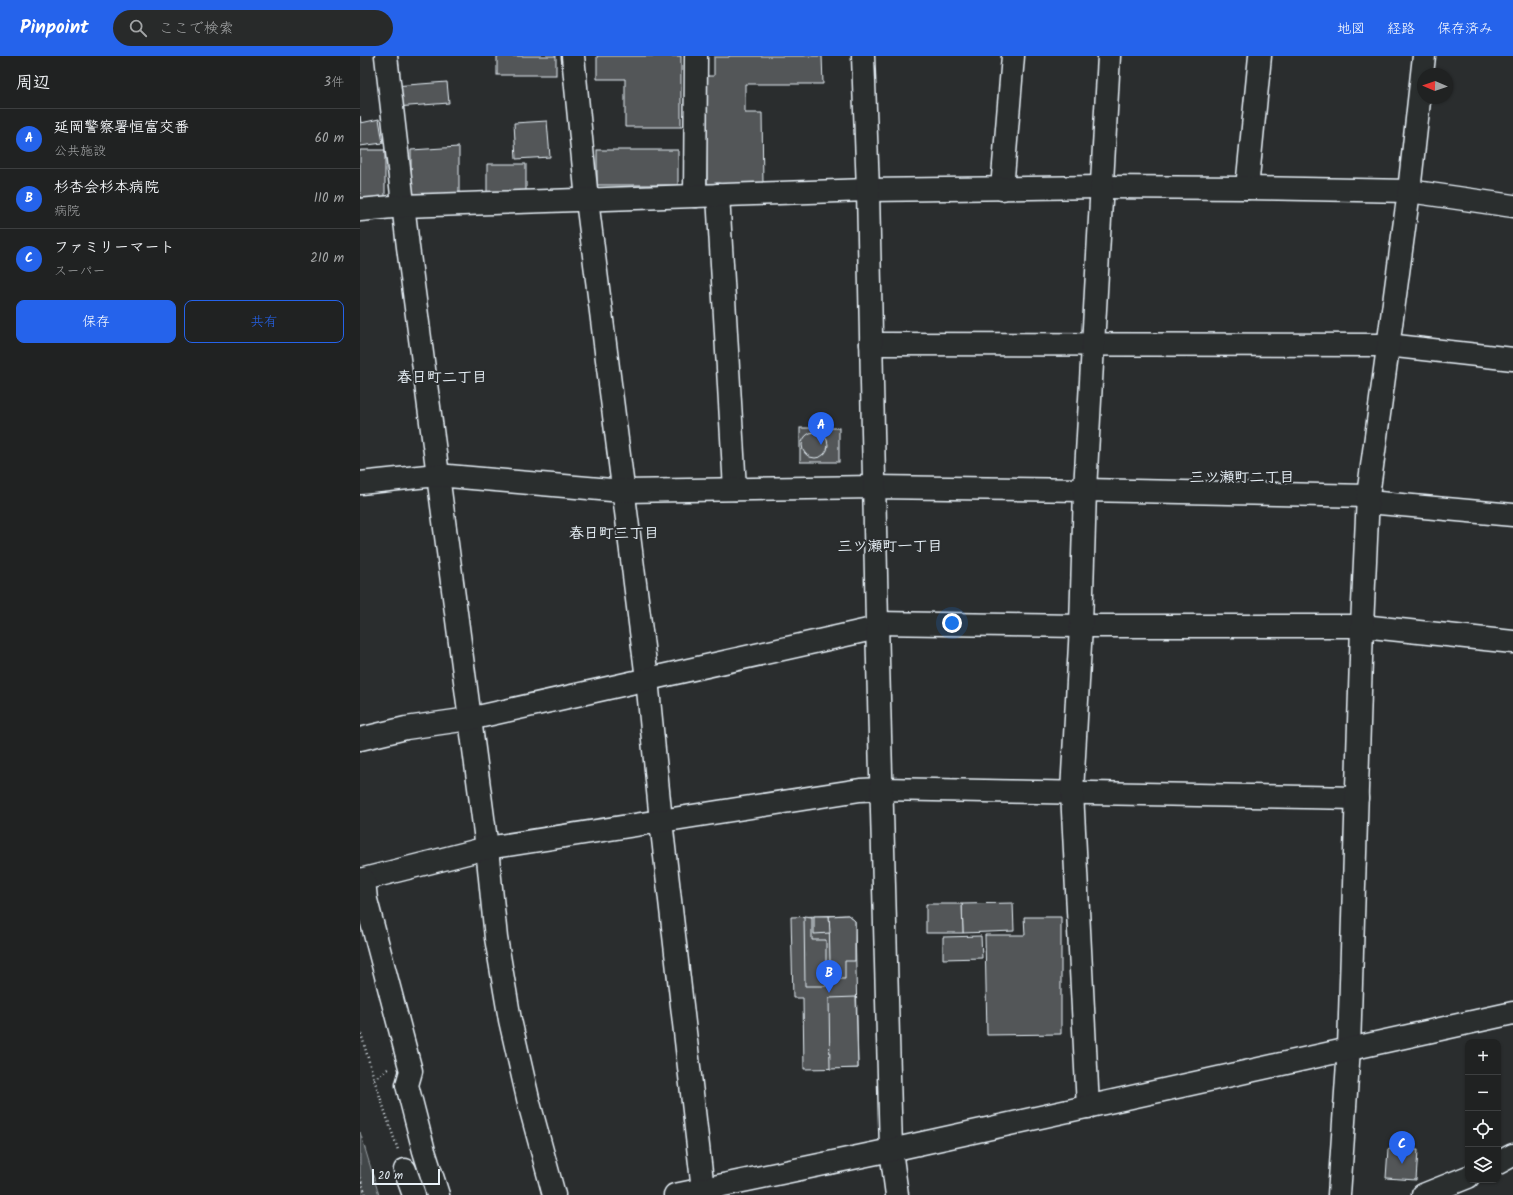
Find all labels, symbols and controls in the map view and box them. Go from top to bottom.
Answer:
search box [113,10,393,46]
text: Pinpoint [20,13,89,43]
icon: search [127,17,149,39]
text: ここで検索 [159,17,234,41]
text: 地図 [1337,18,1365,40]
text: 経路 [1387,18,1415,40]
text: 保存済み [1437,18,1493,40]
north arrow [1417,68,1453,104]
text: 周辺 [16,70,50,97]
text: 3件 [324,72,344,93]
text: 延岡警察署恒富交番 [54,116,189,140]
text: A [25,128,33,149]
text: 60 m [315,128,344,149]
text: 公共施設 [54,141,106,162]
text: 杉杏会杉本病院 [54,176,159,200]
text: B [25,188,33,209]
text: 110 m [314,188,344,209]
text: 病院 [54,201,80,222]
text: ファミリーマート [54,236,175,260]
text: C [25,248,33,269]
text: 210 m [310,248,344,269]
text: スーパー [54,261,105,282]
button: 保存 [16,300,176,343]
button: 共有 [184,300,344,343]
district label: 春日町二丁目 [397,366,487,390]
pin: A [808,412,834,445]
district label: 三ツ瀬町二丁目 [1189,466,1295,490]
district label: 春日町三丁目 [569,522,659,546]
district label: 三ツ瀬町一丁目 [837,535,943,559]
your location [942,613,962,633]
pin: B [816,960,842,993]
map controls [1465,1039,1501,1183]
button: + [1465,1039,1501,1075]
button: − [1465,1075,1501,1111]
button: locate [1465,1111,1501,1147]
pin: C [1389,1131,1415,1164]
button: layers [1465,1147,1501,1183]
scale bar [372,1167,440,1186]
text: 20 m [378,1167,403,1185]

